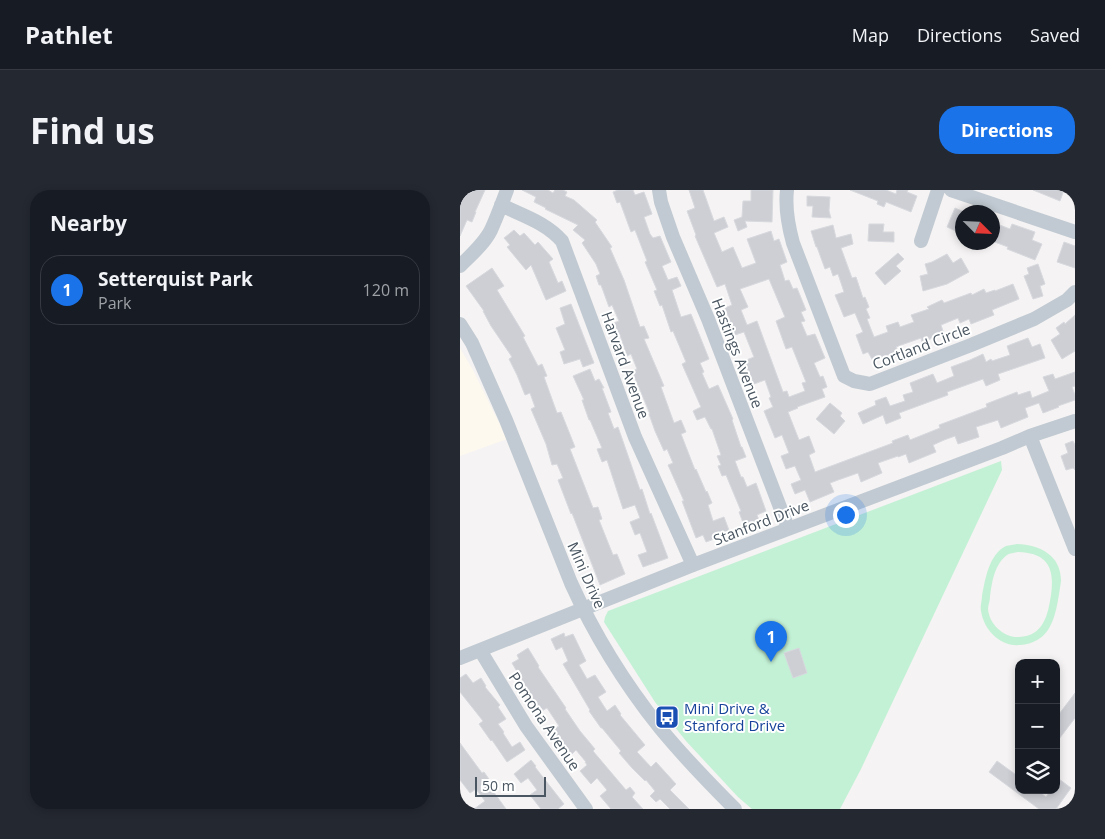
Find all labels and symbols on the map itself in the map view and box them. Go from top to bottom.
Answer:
north arrow [955,205,1000,250]
street label: Hastings Avenue [708,295,768,411]
street label: Harvard Avenue [597,309,655,421]
street label: Cortland Circle [869,318,973,374]
street label: Stanford Drive [710,495,812,549]
your location [833,502,859,528]
street label: Mini Drive [563,539,611,611]
pin: 1 [755,621,787,662]
street label: Pomona Avenue [505,668,585,774]
place label: Mini Drive & Stanford Drive [684,698,785,735]
bus stop icon: Mini Drive & Stanford Drive [654,704,680,730]
scale bar [475,774,546,797]

